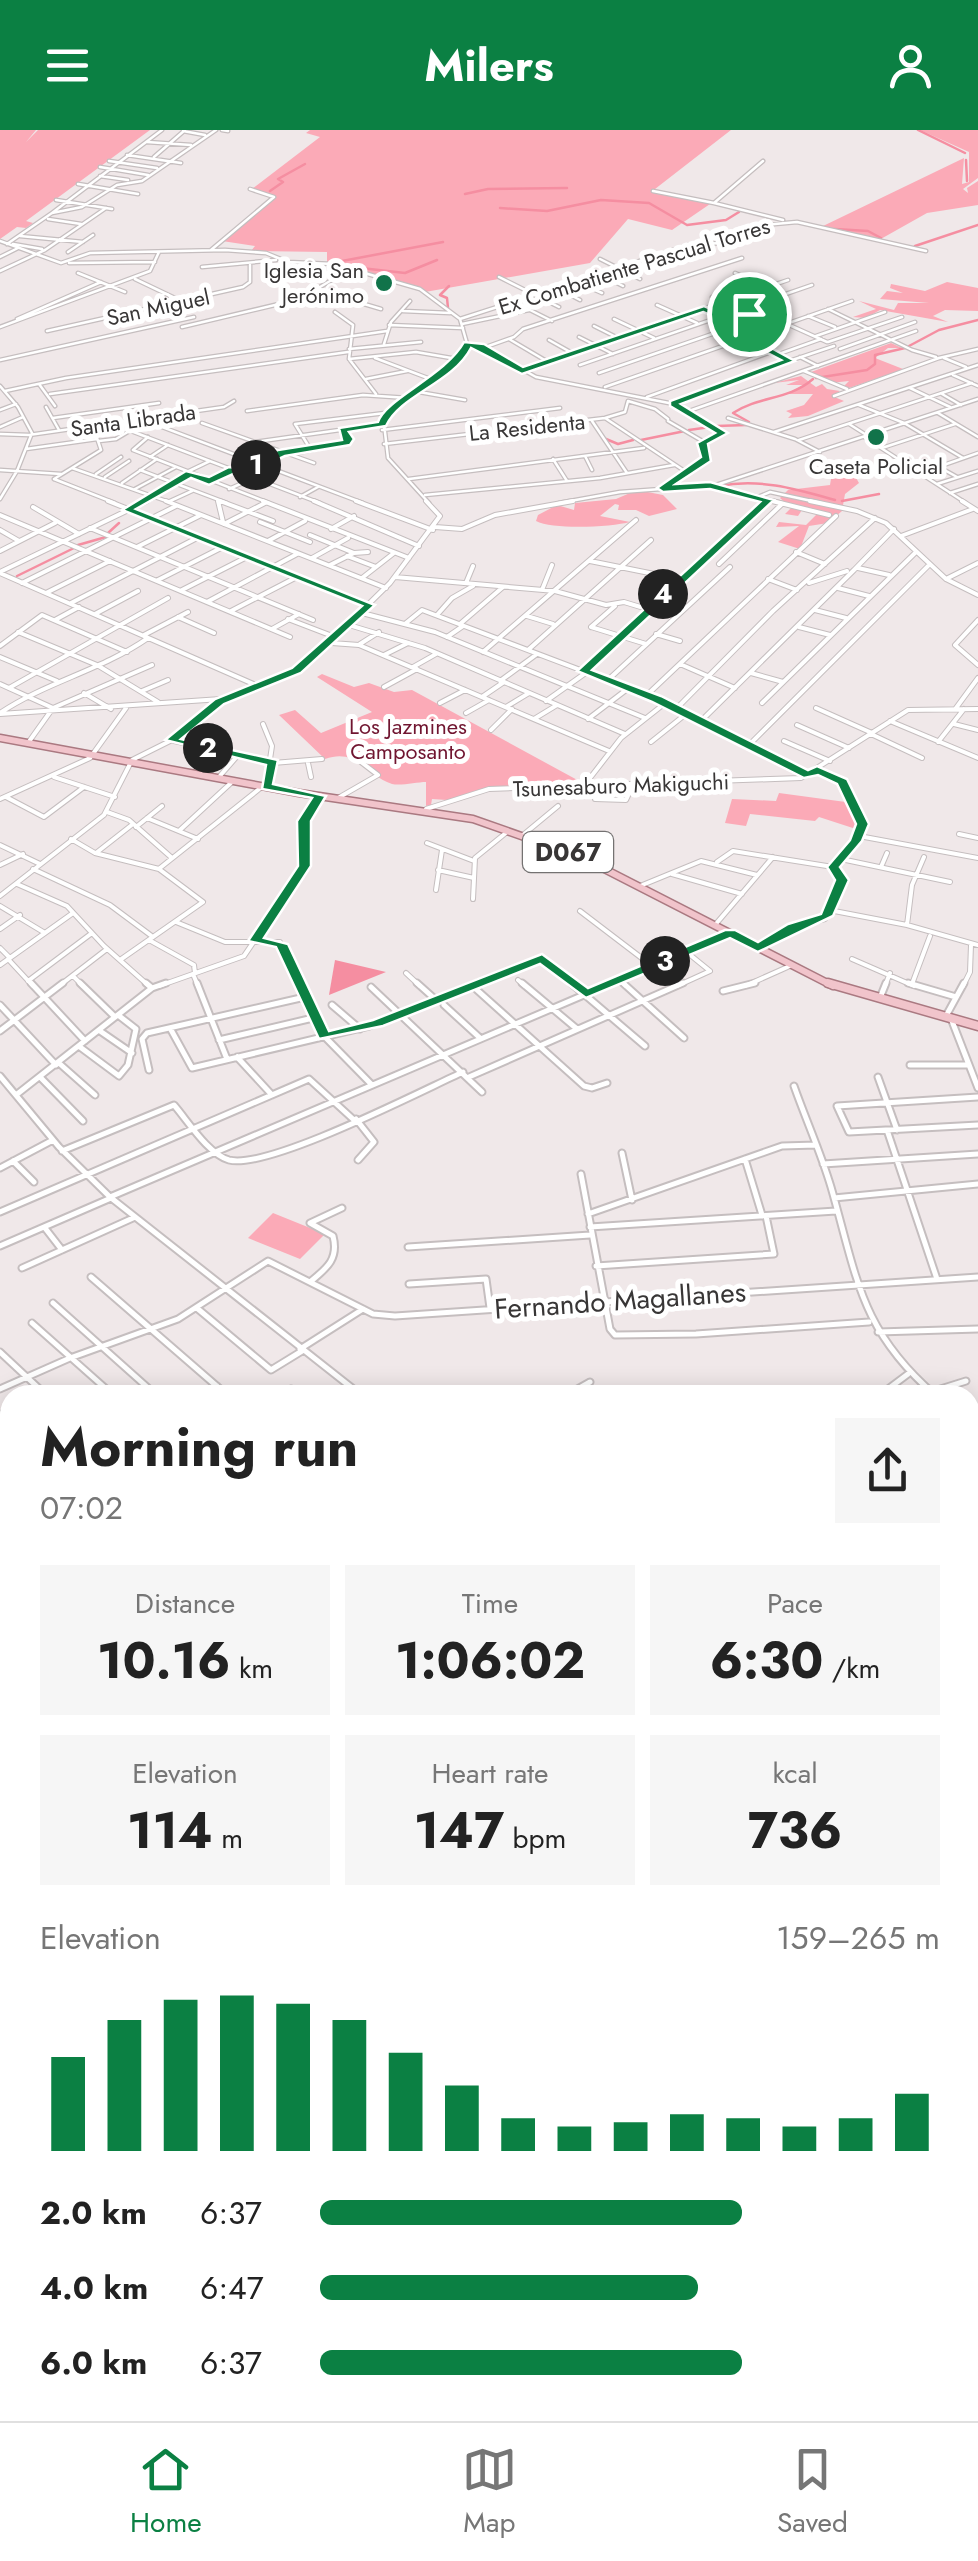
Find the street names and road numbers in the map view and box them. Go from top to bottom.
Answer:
street label: Ex Combatiente Pascual Torres [494,209,774,323]
street label: San Miguel [103,280,213,334]
street label: Santa Librada [68,395,198,445]
street label: La Residenta [467,405,587,449]
street label: Tsunesaburo Makiguchi [512,765,730,805]
road number: D067 [523,832,613,872]
street label: Fernando Magallanes [493,1271,747,1330]

